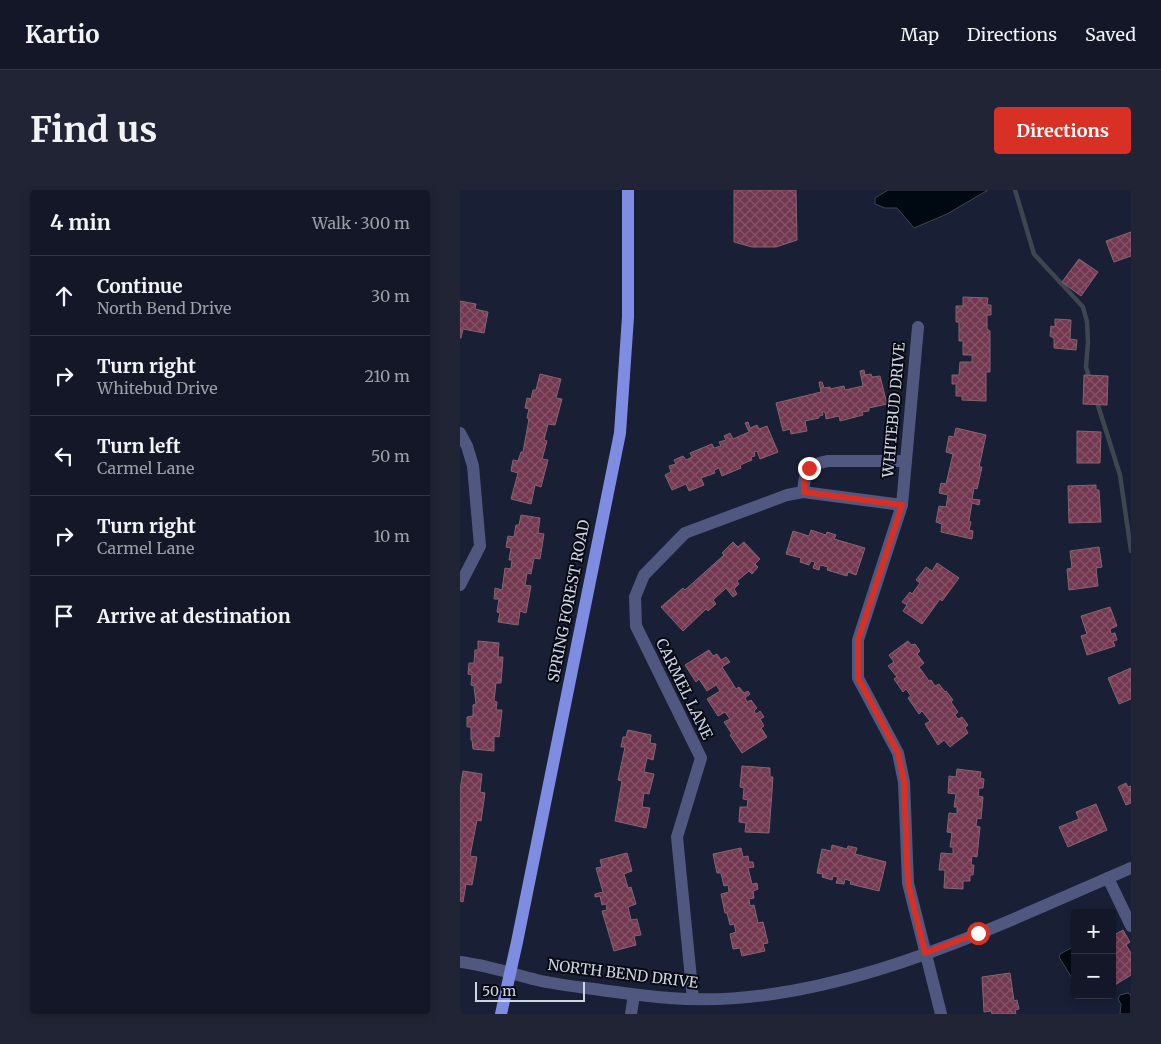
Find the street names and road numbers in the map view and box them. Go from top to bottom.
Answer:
street label: WHITEBUD DRIVE [878,341,909,479]
street label: SPRING FOREST ROAD [543,518,594,684]
street label: CARMEL LANE [652,635,717,743]
street label: NORTH BEND DRIVE [547,955,700,992]

